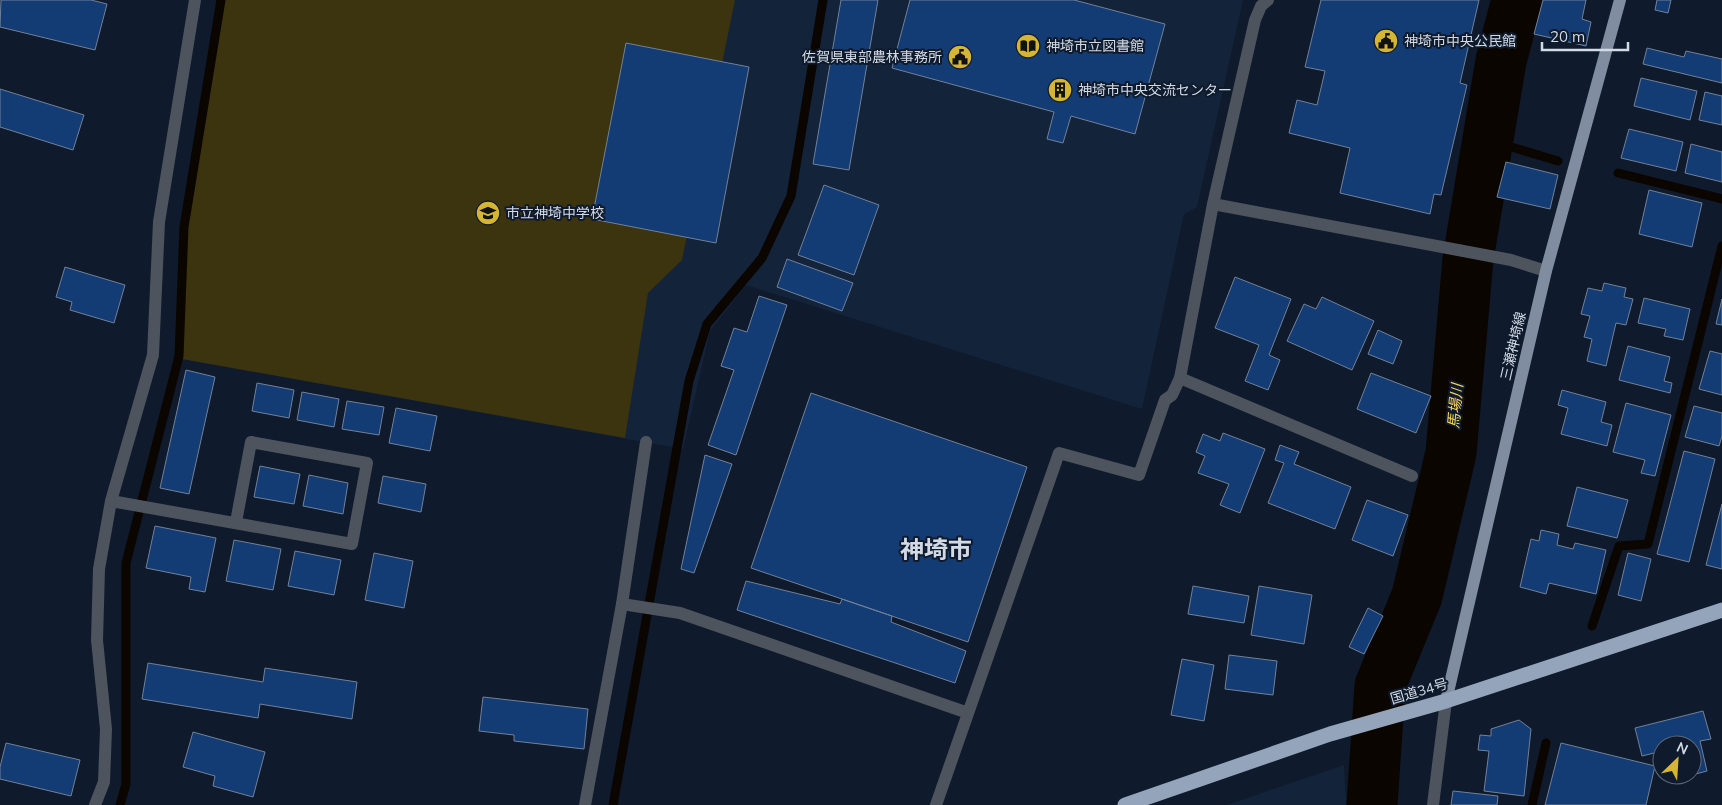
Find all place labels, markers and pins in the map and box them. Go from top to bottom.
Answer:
public building icon: 神埼市中央公民館 [1373,28,1399,54]
place label: 神埼市中央公民館 [1404,32,1516,50]
library icon: 神埼市立図書館 [1015,33,1041,59]
place label: 神埼市立図書館 [1046,37,1144,55]
public building icon: 佐賀県東部農林事務所 [947,44,973,70]
place label: 佐賀県東部農林事務所 [802,48,942,66]
building icon: 神埼市中央交流センター [1047,77,1073,103]
place label: 神埼市中央交流センター [1078,81,1232,99]
school or university icon: 市立神埼中学校 [475,200,501,226]
place label: 市立神埼中学校 [506,204,604,222]

